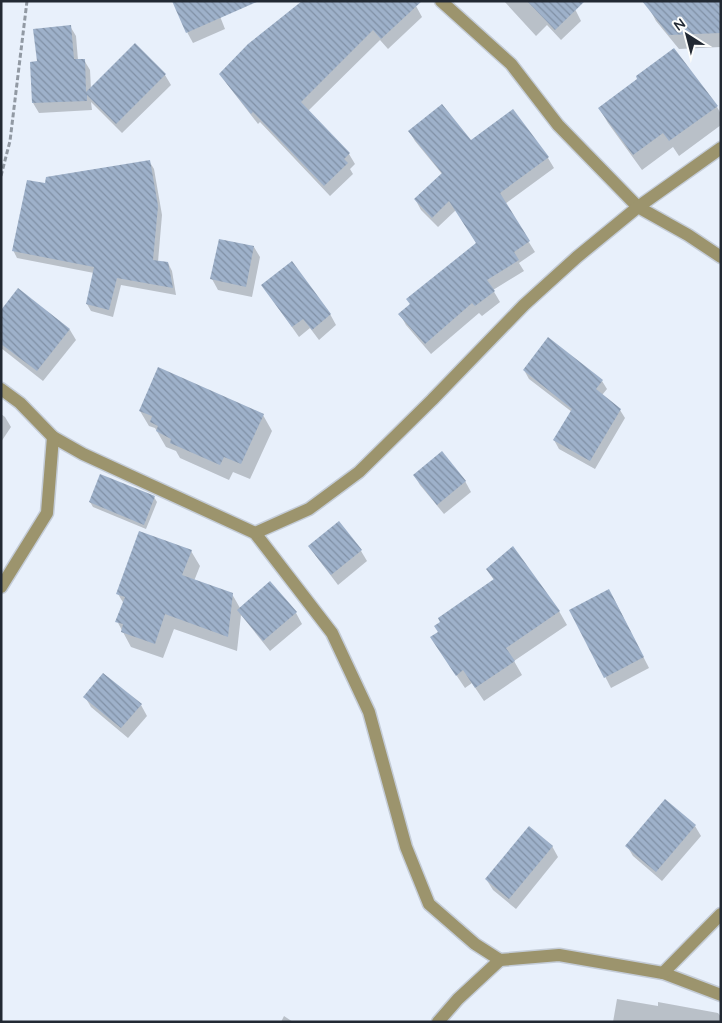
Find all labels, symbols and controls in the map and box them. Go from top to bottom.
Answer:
north arrow [662,10,712,60]
text: N [670,14,689,35]

